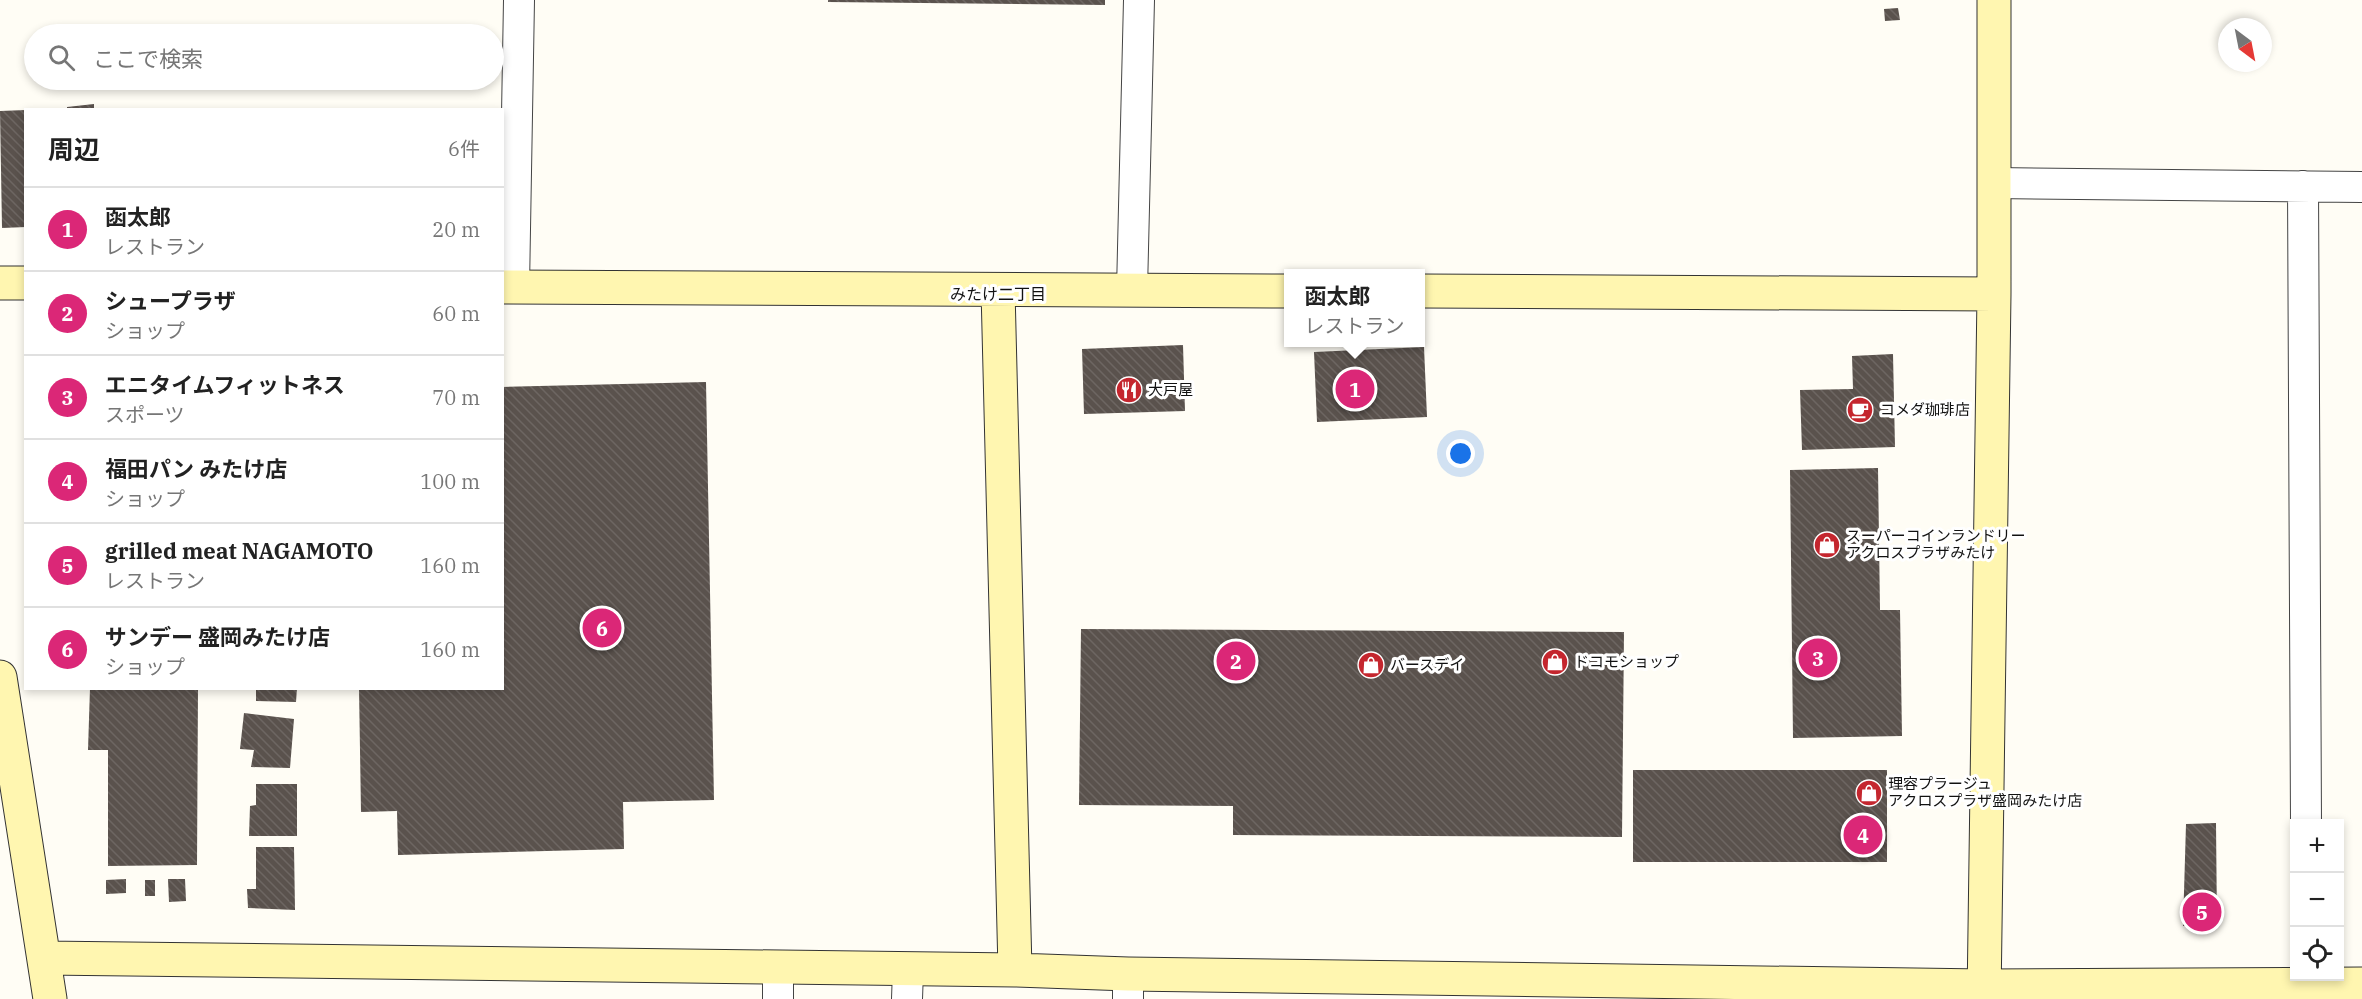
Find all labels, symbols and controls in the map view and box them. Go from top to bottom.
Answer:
north arrow [2218,18,2272,72]
search box [24,24,504,90]
icon: search [45,41,78,74]
text: ここで検索 [93,44,203,73]
text: 周辺 [48,132,100,166]
text: 6件 [448,135,480,162]
text: 函太郎 [105,202,171,231]
text: 1 [62,216,74,243]
text: 20 m [432,216,480,243]
text: レストラン [105,233,205,260]
popup [1284,269,1425,347]
text: 函太郎 [1305,281,1371,310]
district label: みたけ二丁目 [950,284,1046,304]
text: シュープラザ [105,286,236,315]
text: 2 [62,300,74,327]
text: 60 m [432,300,480,327]
text: レストラン [1305,312,1405,339]
text: ショップ [105,317,185,344]
pin: 1 [1336,366,1374,412]
text: エニタイムフィットネス [105,370,345,399]
restaurant icon: 大戸屋 [1114,375,1144,405]
place label: 大戸屋 [1148,380,1193,399]
text: 3 [62,384,74,411]
text: 70 m [432,384,480,411]
cafe icon: コメダ珈琲店 [1845,395,1875,425]
place label: コメダ珈琲店 [1880,400,1970,419]
text: スポーツ [105,401,185,428]
your location [1446,439,1475,468]
text: 福田パン みたけ店 [105,454,287,483]
text: 4 [62,468,74,495]
text: 100 m [420,468,480,495]
text: ショップ [105,485,185,512]
place label: スーパーコインランドリー アクロスプラザみたけ [1846,526,2026,562]
shop icon: スーパーコインランドリー アクロスプラザみたけ [1812,530,1842,560]
text: grilled meat NAGAMOTO [105,536,374,565]
text: 5 [62,552,74,579]
text: 160 m [420,552,480,579]
text: レストラン [105,567,205,594]
pin: 6 [582,606,622,650]
text: サンデー 盛岡みたけ店 [105,622,330,651]
text: 6 [62,636,74,663]
text: 160 m [420,636,480,663]
pin: 3 [1798,636,1838,680]
pin: 2 [1216,638,1256,684]
shop icon: ドコモショップ [1540,647,1570,677]
shop icon: バースデイ [1356,650,1386,680]
place label: ドコモショップ [1574,652,1679,671]
text: ショップ [105,653,185,680]
place label: バースデイ [1390,655,1464,674]
place label: 理容プラージュ アクロスプラザ盛岡みたけ店 [1888,774,2082,810]
shop icon: 理容プラージュ アクロスプラザ盛岡みたけ店 [1854,778,1884,808]
pin: 4 [1844,812,1882,858]
map controls [2290,819,2344,981]
button: + [2290,819,2344,873]
button: − [2290,873,2344,927]
pin: 5 [2182,890,2222,934]
button: locate [2290,927,2344,981]

